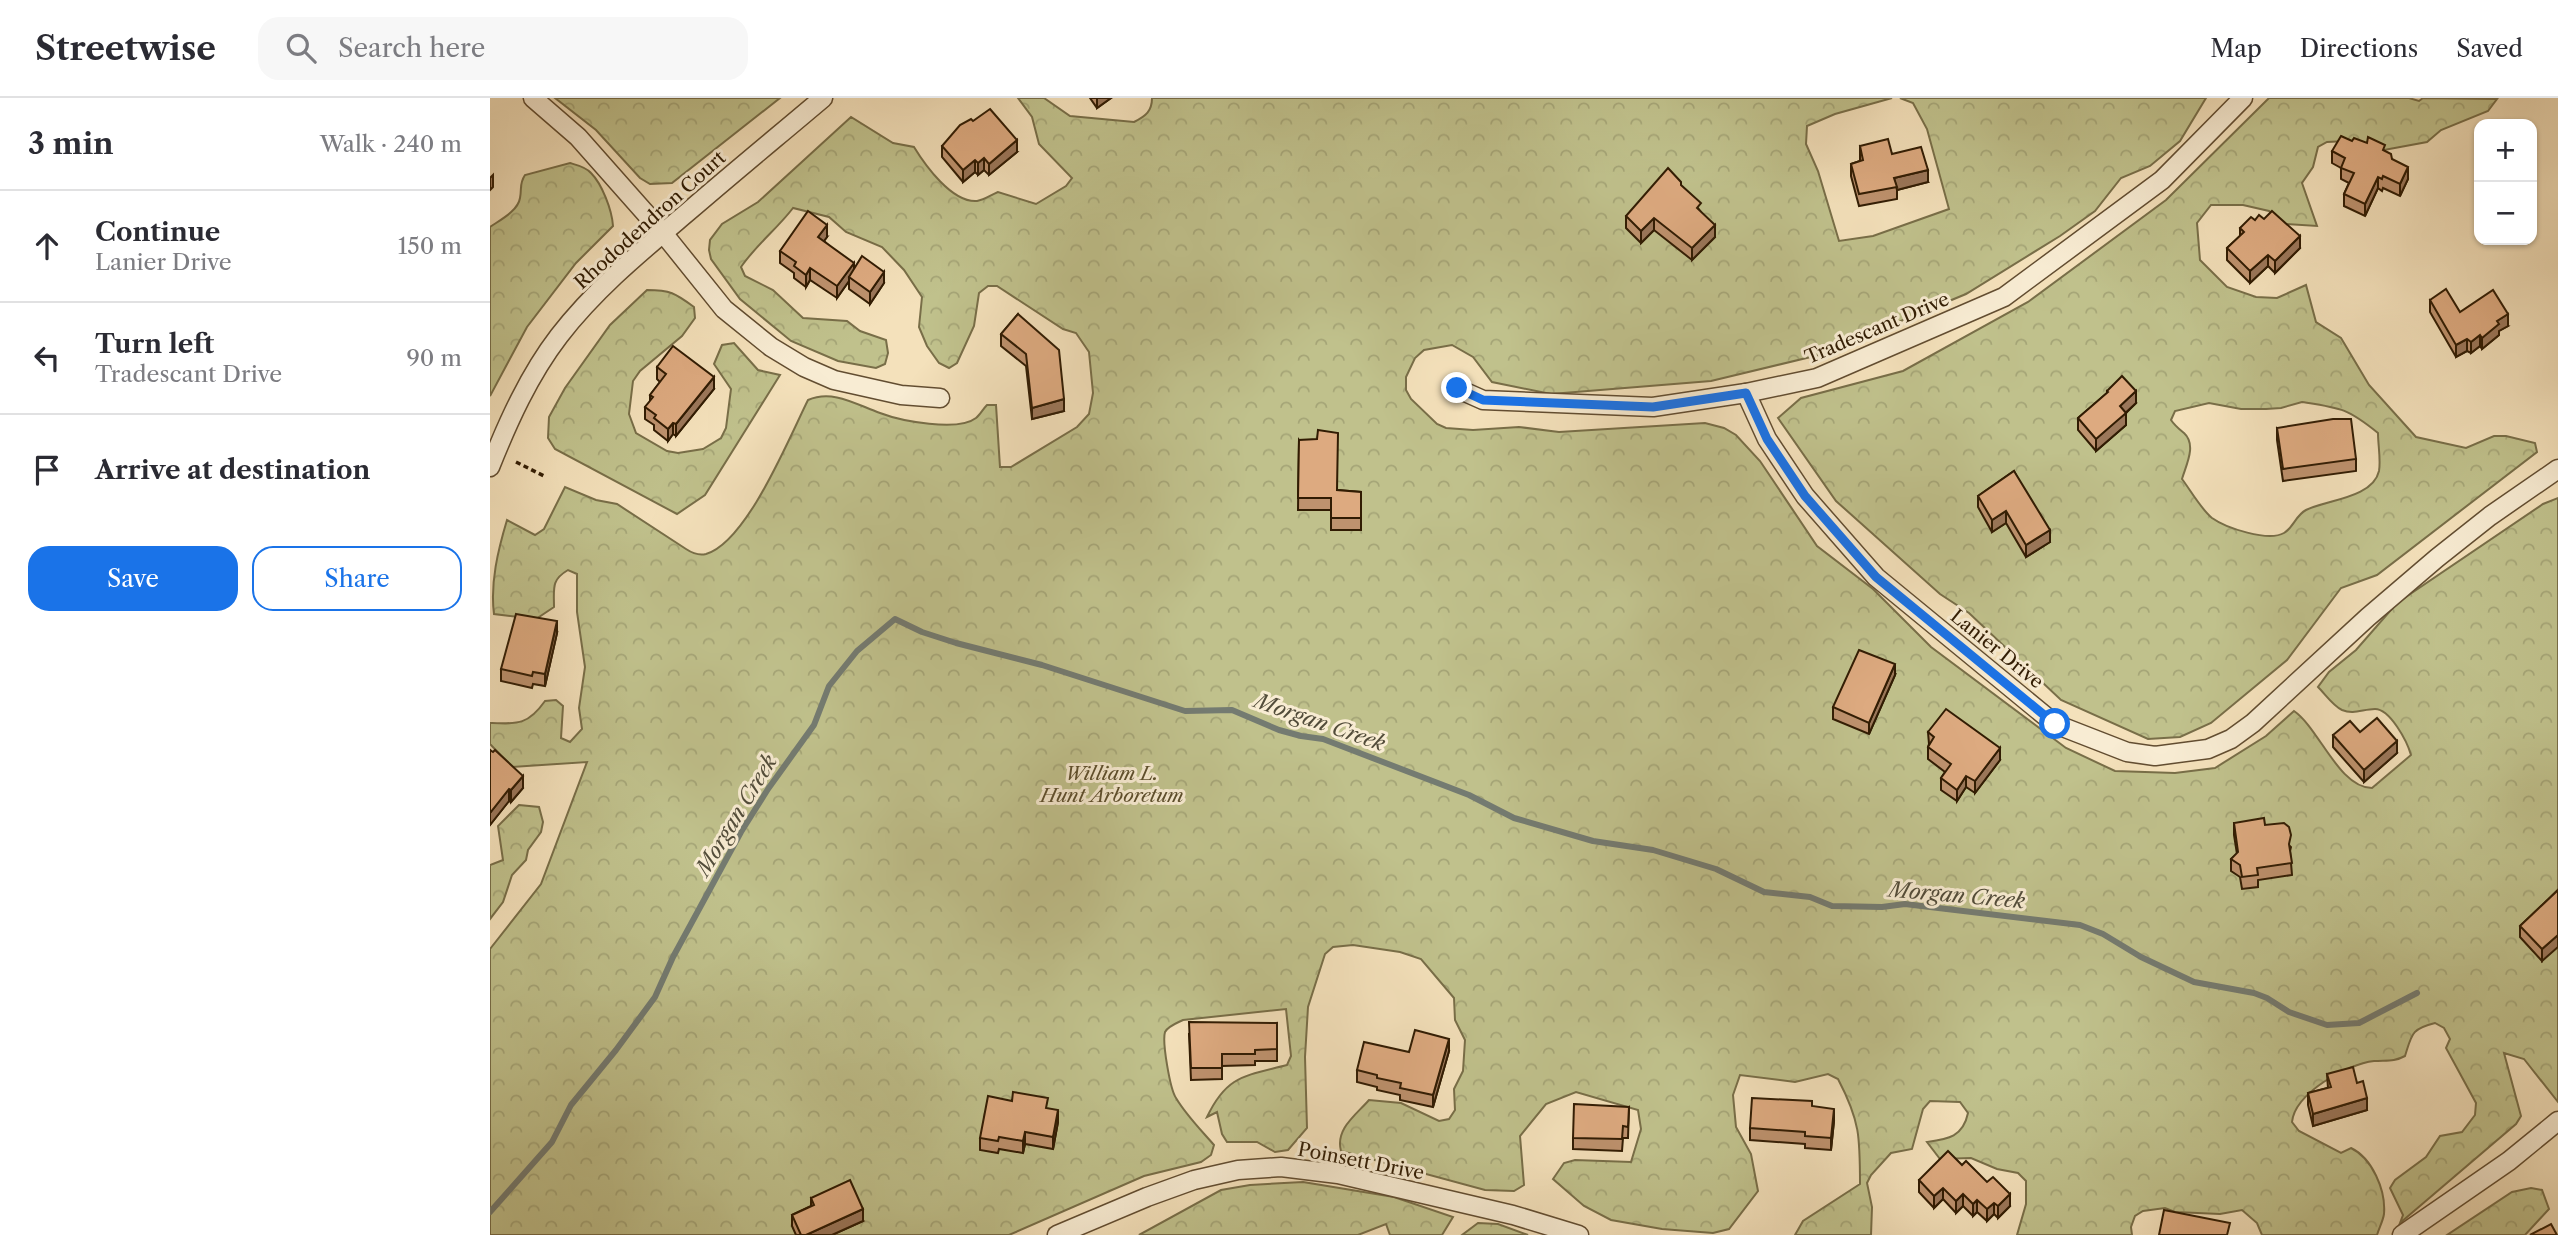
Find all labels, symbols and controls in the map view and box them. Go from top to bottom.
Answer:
search box [258,17,748,80]
text: Streetwise [35,28,216,69]
icon: search [282,29,320,67]
text: Search here [338,32,485,64]
text: Map [2210,34,2262,63]
text: Directions [2300,34,2418,63]
text: Saved [2456,34,2523,63]
map controls [2474,119,2537,245]
button: + [2474,119,2537,182]
text: 3 min [28,125,114,162]
text: Walk · 240 m [320,130,462,158]
street label: Rhododendron Court [570,146,731,294]
button: − [2474,182,2537,245]
text: Continue [95,216,220,248]
icon: ahead [28,227,66,265]
text: 150 m [398,232,462,260]
text: Lanier Drive [95,248,232,276]
street label: Tradescant Drive [1801,287,1953,369]
text: Turn left [95,328,214,360]
icon: left [28,339,66,377]
text: 90 m [406,344,462,372]
text: Tradescant Drive [95,360,282,388]
route end [1441,372,1472,403]
icon: arrive [28,451,66,489]
text: Arrive at destination [95,454,370,486]
button: Save [28,546,238,611]
button: Share [252,546,462,611]
street label: Lanier Drive [1946,605,2048,693]
water label: Morgan Creek [1249,687,1389,756]
route start [2039,708,2070,739]
water label: Morgan Creek [689,750,782,883]
park label: William L. Hunt Arboretum [1038,762,1184,807]
water label: Morgan Creek [1885,876,2026,913]
street label: Poinsett Drive [1296,1137,1426,1185]

